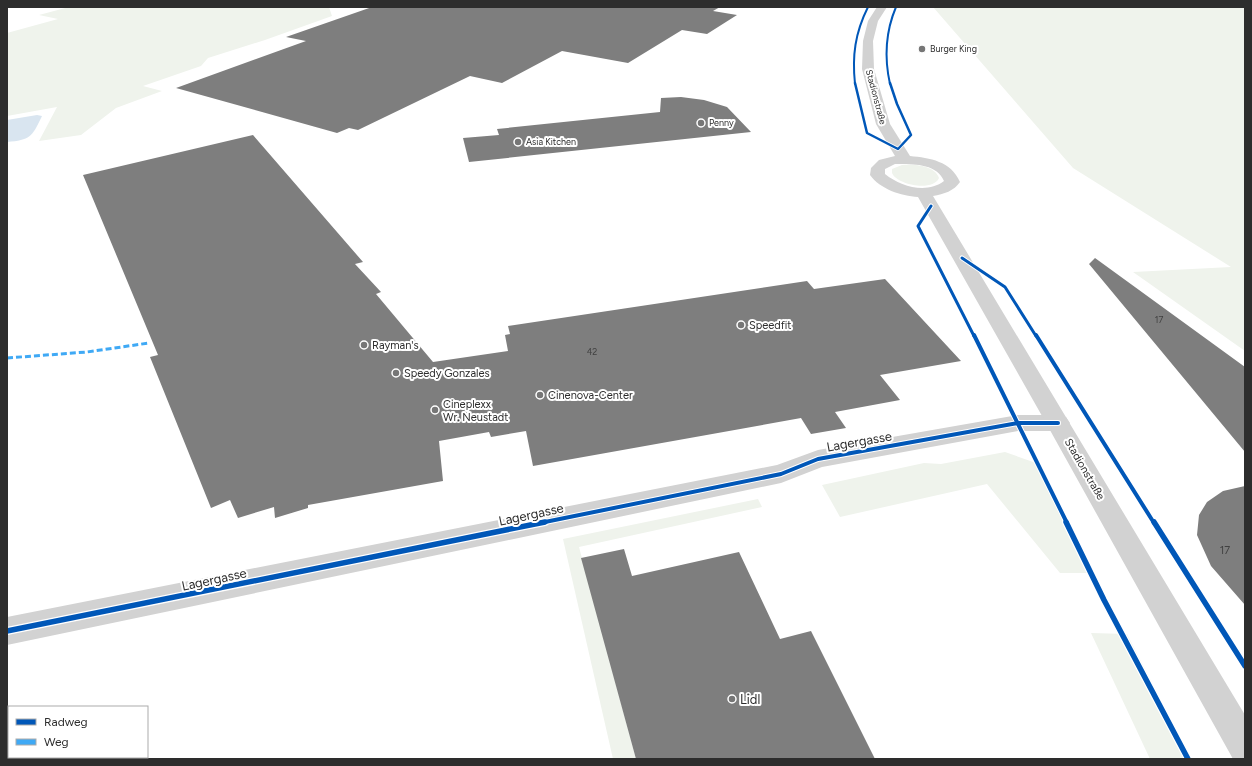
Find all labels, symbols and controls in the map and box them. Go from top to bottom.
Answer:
place label: Burger King [930,43,977,54]
marker: Burger King [917,44,927,54]
street label: Stadionstraße [864,68,889,126]
place label: Penny [709,117,734,128]
marker: Penny [696,118,706,128]
place label: Asia Kitchen [526,136,576,147]
marker: Asia Kitchen [513,137,523,147]
house number: 17 [1155,314,1163,325]
place label: Speedfit [749,319,791,332]
marker: Speedfit [736,320,746,330]
place label: Rayman's [372,339,419,352]
marker: Rayman's [359,340,369,350]
house number: 42 [587,346,597,357]
place label: Speedy Gonzales [404,367,490,380]
marker: Speedy Gonzales [391,368,401,378]
place label: Cinenova-Center [548,389,633,402]
marker: Cinenova-Center [535,390,545,400]
place label: Cineplexx Wr. Neustadt [443,398,508,424]
marker: Cineplexx Wr. Neustadt [430,405,440,415]
street label: Lagergasse [825,428,893,455]
street label: Stadionstraße [1062,436,1107,502]
street label: Lagergasse [497,500,565,529]
house number: 17 [1220,544,1230,557]
street label: Lagergasse [180,565,248,594]
place label: Lidl [740,692,760,707]
marker: Lidl [727,694,737,704]
legend [8,706,148,758]
text: Radweg [44,715,88,729]
text: Weg [44,735,69,749]

